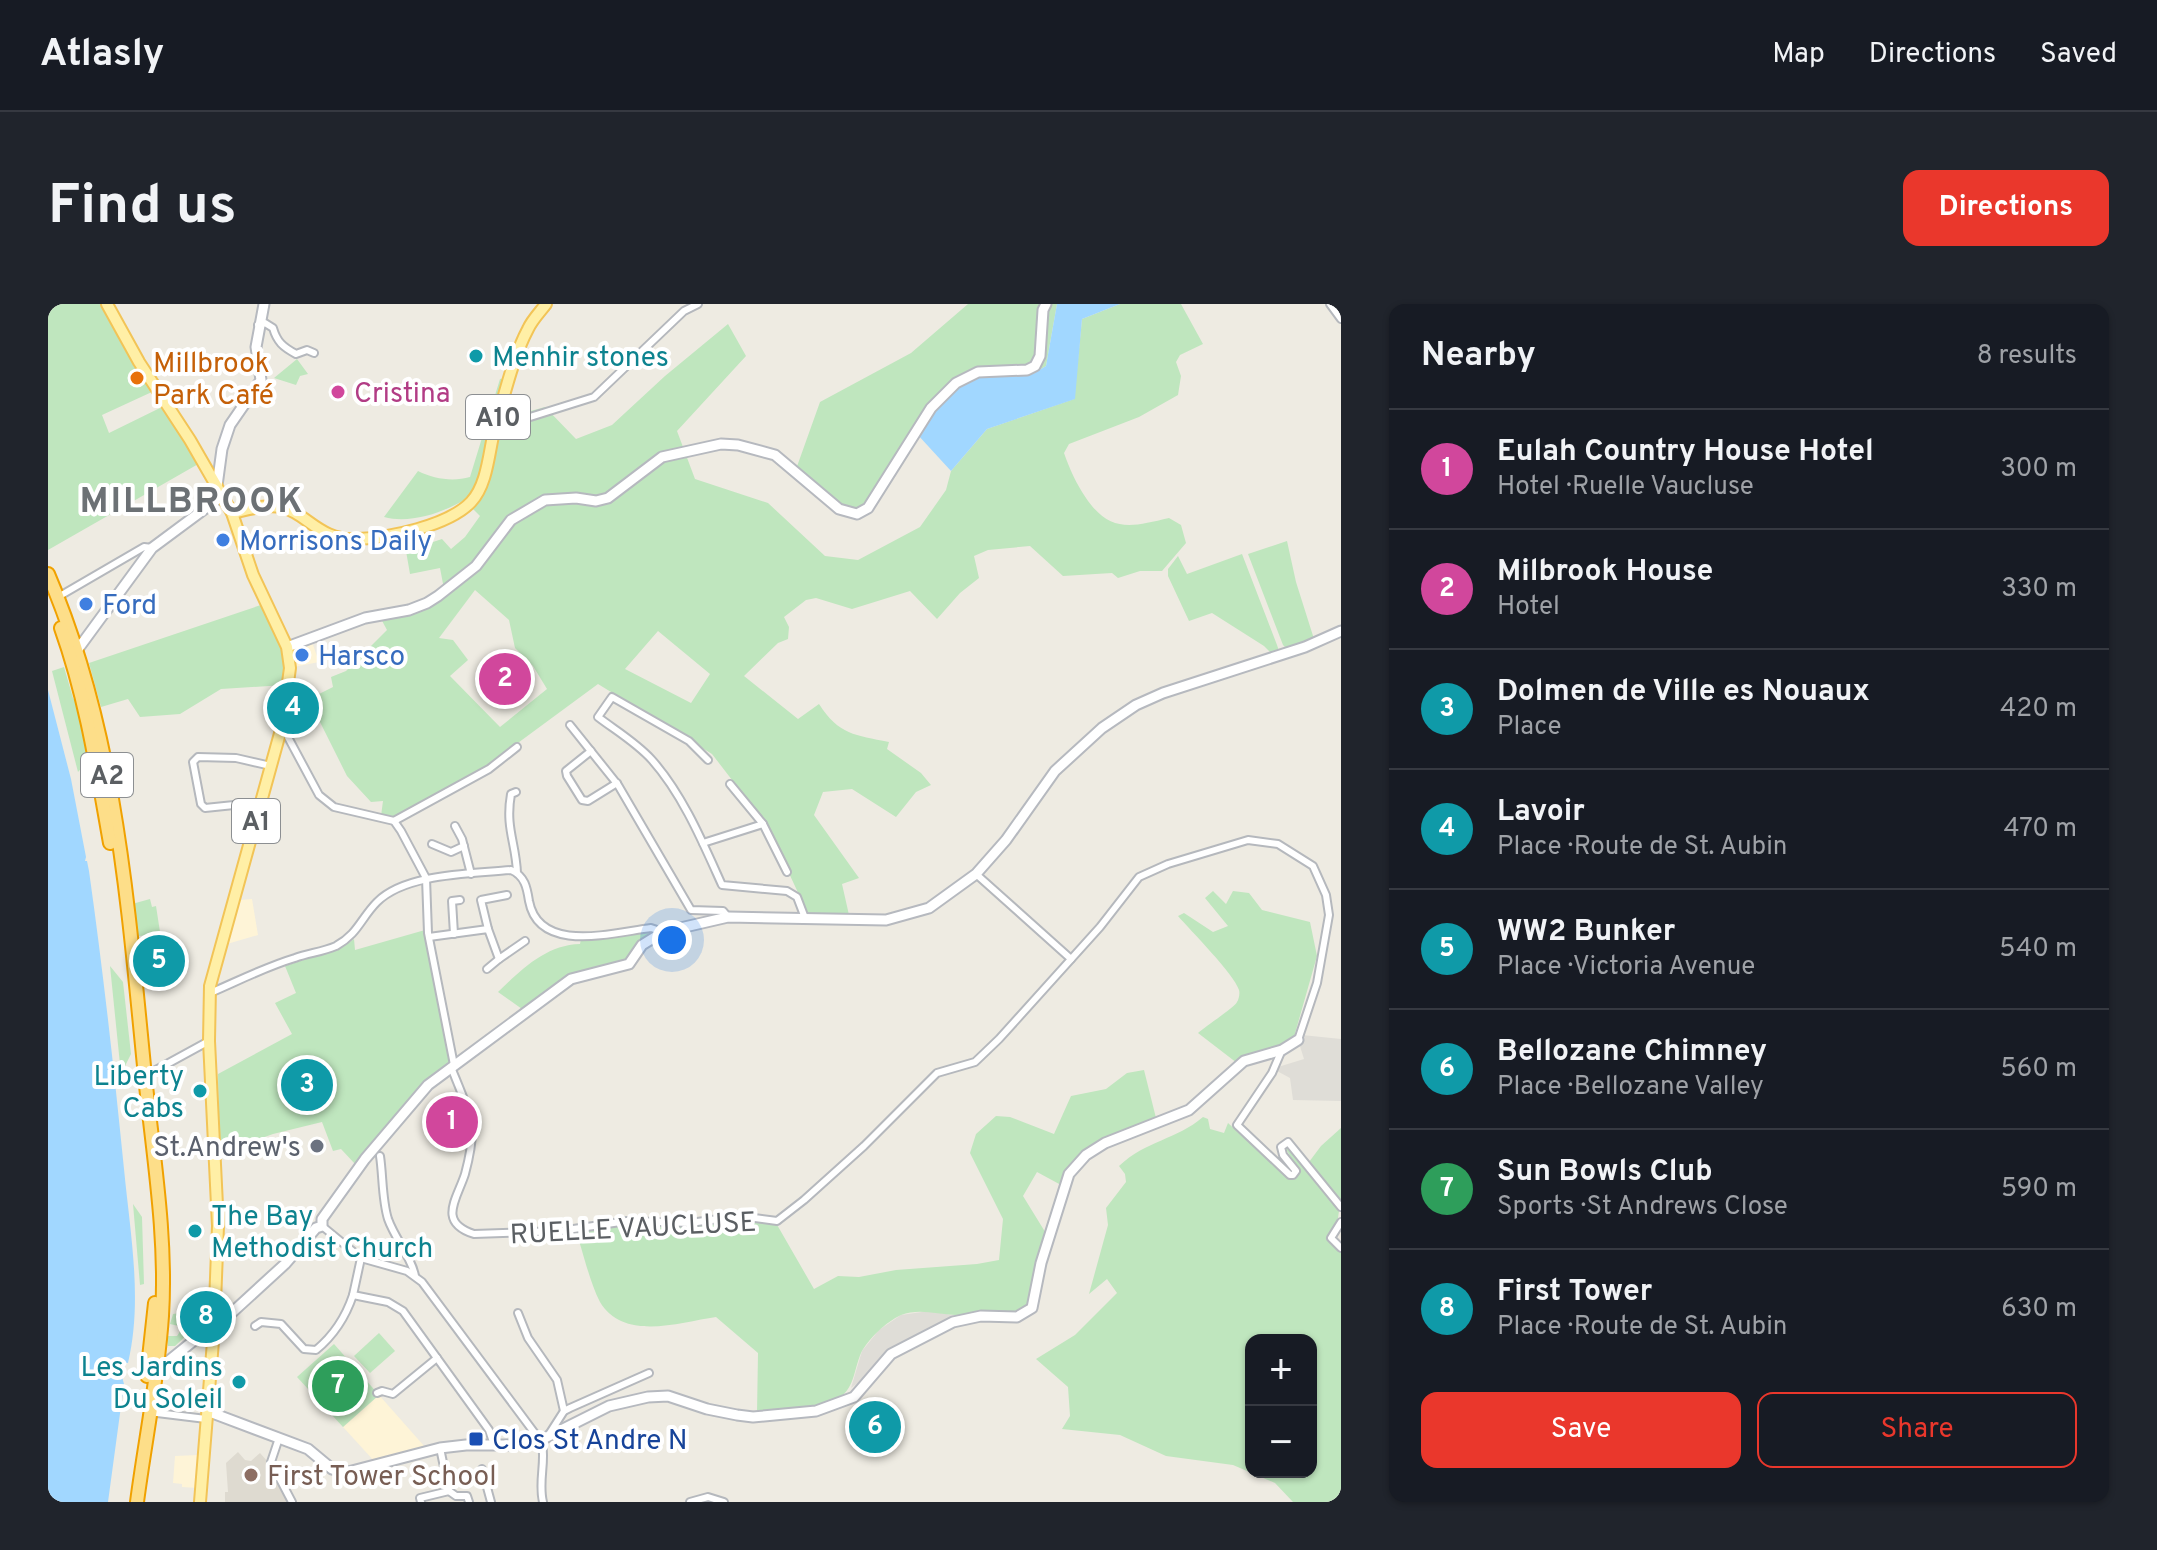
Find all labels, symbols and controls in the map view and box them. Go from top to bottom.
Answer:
text: Atlasly [40,31,164,80]
text: Map [1772,37,1825,73]
text: Directions [1869,37,1996,73]
text: Saved [2040,37,2117,73]
button: Directions [1903,170,2109,246]
text: Find us [48,173,237,243]
text: Nearby [1421,335,1536,378]
text: 8 results [1977,340,2077,373]
place label: Menhir stones [492,341,669,377]
place label: Millbrook Park Café [153,347,274,415]
marker: Menhir stones [467,347,485,365]
marker: Millbrook Park Café [128,369,146,387]
place label: Cristina [354,377,451,413]
marker: Cristina [329,383,347,401]
road number: A10 [466,395,530,439]
text: Eulah Country House Hotel [1497,434,1874,471]
text: 1 [1442,453,1452,486]
text: 300 m [2000,453,2077,486]
text: Hotel · Ruelle Vaucluse [1497,471,1754,504]
district label: MILLBROOK [79,480,305,526]
place label: Morrisons Daily [239,525,432,561]
marker: Morrisons Daily [214,531,232,549]
text: Milbrook House [1497,554,1713,591]
text: 2 [1439,573,1455,606]
text: 330 m [2001,573,2077,606]
place label: Ford [102,589,157,625]
text: Hotel [1497,591,1560,624]
marker: Ford [77,595,95,613]
place label: Harsco [318,640,405,676]
marker: Harsco [293,646,311,664]
pin: 2 [479,649,531,709]
text: Dolmen de Ville es Nouaux [1497,674,1870,711]
pin: 4 [267,678,319,738]
text: 3 [1439,693,1455,726]
text: 420 m [2000,693,2077,726]
text: Place [1497,711,1561,744]
road number: A2 [81,753,133,797]
text: Lavoir [1497,794,1585,831]
road number: A1 [232,799,280,843]
text: 4 [1439,813,1455,846]
text: 470 m [2003,813,2077,846]
text: Place · Route de St. Aubin [1497,831,1787,864]
text: WW2 Bunker [1497,914,1675,951]
your location [652,920,692,960]
pin: 5 [133,931,185,991]
text: 5 [1439,933,1455,966]
text: 540 m [1999,933,2077,966]
text: Place · Victoria Avenue [1497,951,1755,984]
text: Bellozane Chimney [1497,1034,1767,1071]
text: 6 [1439,1053,1455,1086]
text: 560 m [2001,1053,2077,1086]
pin: 3 [281,1055,333,1115]
place label: Liberty Cabs [94,1060,184,1128]
text: Place · Bellozane Valley [1497,1071,1764,1104]
marker: Liberty Cabs [191,1082,209,1100]
pin: 1 [426,1092,478,1152]
place label: St.Andrew's [153,1131,301,1167]
marker: St.Andrew's [308,1137,326,1155]
text: Sun Bowls Club [1497,1154,1712,1191]
text: 7 [1440,1173,1454,1206]
text: 590 m [2001,1173,2077,1206]
text: Sports · St Andrews Close [1497,1191,1788,1224]
place label: The Bay Methodist Church [211,1200,433,1268]
street label: RUELLE VAUCLUSE [509,1206,757,1254]
marker: The Bay Methodist Church [186,1222,204,1240]
text: First Tower [1497,1274,1652,1311]
pin: 8 [180,1287,232,1347]
text: 8 [1439,1293,1455,1326]
text: 630 m [2001,1293,2077,1326]
text: Place · Route de St. Aubin [1497,1311,1787,1344]
map controls [1245,1334,1317,1478]
button: + [1245,1334,1317,1406]
place label: Les Jardins Du Soleil [81,1351,223,1419]
pin: 7 [312,1356,364,1416]
marker: Les Jardins Du Soleil [230,1373,248,1391]
button: Save [1421,1392,1741,1468]
button: Share [1757,1392,2077,1468]
pin: 6 [849,1397,901,1457]
button: − [1245,1406,1317,1478]
place label: Clos St Andre N [492,1424,688,1460]
marker: Clos St Andre N [467,1430,485,1448]
place label: First Tower School [267,1460,497,1496]
marker: First Tower School [242,1466,260,1484]

